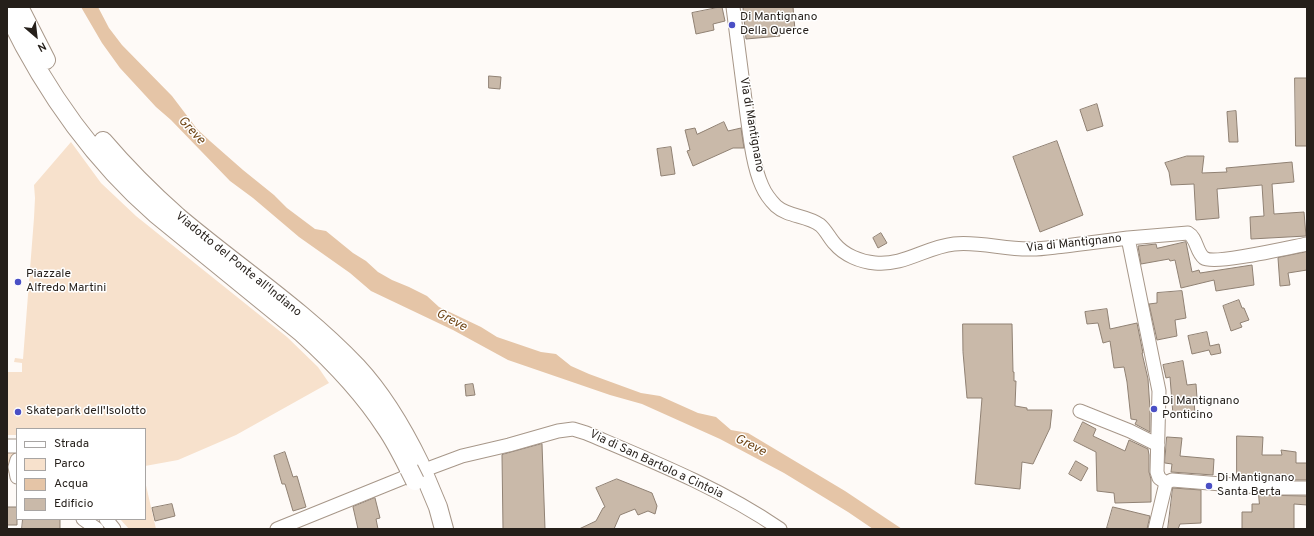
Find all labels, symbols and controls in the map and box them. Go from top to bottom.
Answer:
place label: Di Mantignano Della Querce [740,11,817,39]
north arrow [16,16,56,56]
marker: Di Mantignano Della Querce [727,20,737,30]
text: N [35,39,48,55]
street label: Via di Mantignano [736,76,766,174]
water label: Greve [174,114,208,148]
street label: Viadotto del Ponte all'Indiano [172,210,304,320]
street label: Via di Mantignano [1025,232,1123,256]
place label: Piazzale Alfredo Martini [26,268,106,296]
marker: Piazzale Alfredo Martini [13,277,23,287]
water label: Greve [433,306,469,336]
place label: Di Mantignano Ponticino [1162,395,1239,423]
marker: Di Mantignano Ponticino [1149,404,1159,414]
place label: Skatepark dell'Isolotto [26,405,146,419]
marker: Skatepark dell'Isolotto [13,407,23,417]
legend [16,428,146,520]
street label: Via di San Bartolo a Cintoia [587,428,725,502]
water label: Greve [732,432,768,460]
text: Strada [54,436,89,452]
text: Parco [54,456,85,472]
place label: Di Mantignano Santa Berta [1217,472,1294,500]
text: Acqua [54,476,88,492]
marker: Di Mantignano Santa Berta [1204,481,1214,491]
text: Edificio [54,496,93,512]

